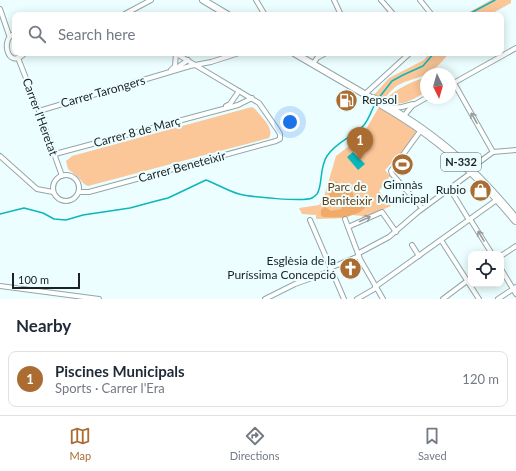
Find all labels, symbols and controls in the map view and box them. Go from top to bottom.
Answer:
search box [12,12,504,56]
icon: search [26,23,48,45]
text: Search here [58,25,135,43]
north arrow [420,68,456,104]
street label: Carrer Tarongers [59,72,147,111]
street label: Carrer l'Heretat [19,76,62,158]
fuel station icon: Repsol [333,87,359,113]
place label: Repsol [362,92,397,107]
your location [280,112,300,132]
one-way arrow [469,112,477,124]
street label: Carrer 8 de Març [92,113,182,150]
pin: 1 [347,127,373,160]
street label: Carrer Beneteixir [137,148,228,185]
sports icon: Gimnàs Municipal [390,151,416,177]
road number: N-332 [441,153,481,171]
place label: Gimnàs Municipal [377,177,429,206]
shop icon: Rubio [468,177,494,203]
park label: Parc de Beniteixir [322,179,373,208]
place label: Rubio [436,182,466,197]
one-way arrow [359,215,371,222]
one-way arrow [477,231,485,242]
map controls [468,251,504,287]
button: locate [468,251,504,287]
place label: Esglèsia de la Puríssima Concepció [227,253,336,282]
church icon: Esglèsia de la Puríssima Concepció [338,255,364,281]
scale bar [12,271,80,290]
text: 100 m [18,273,49,286]
text: Nearby [16,315,71,336]
text: Piscines Municipals [55,362,185,380]
text: 1 [26,371,34,387]
text: 120 m [462,371,499,387]
text: Sports · Carrer l'Era [55,380,165,396]
tab: Map [69,425,91,462]
tab: Directions [230,425,279,462]
tab: Saved [418,425,447,462]

